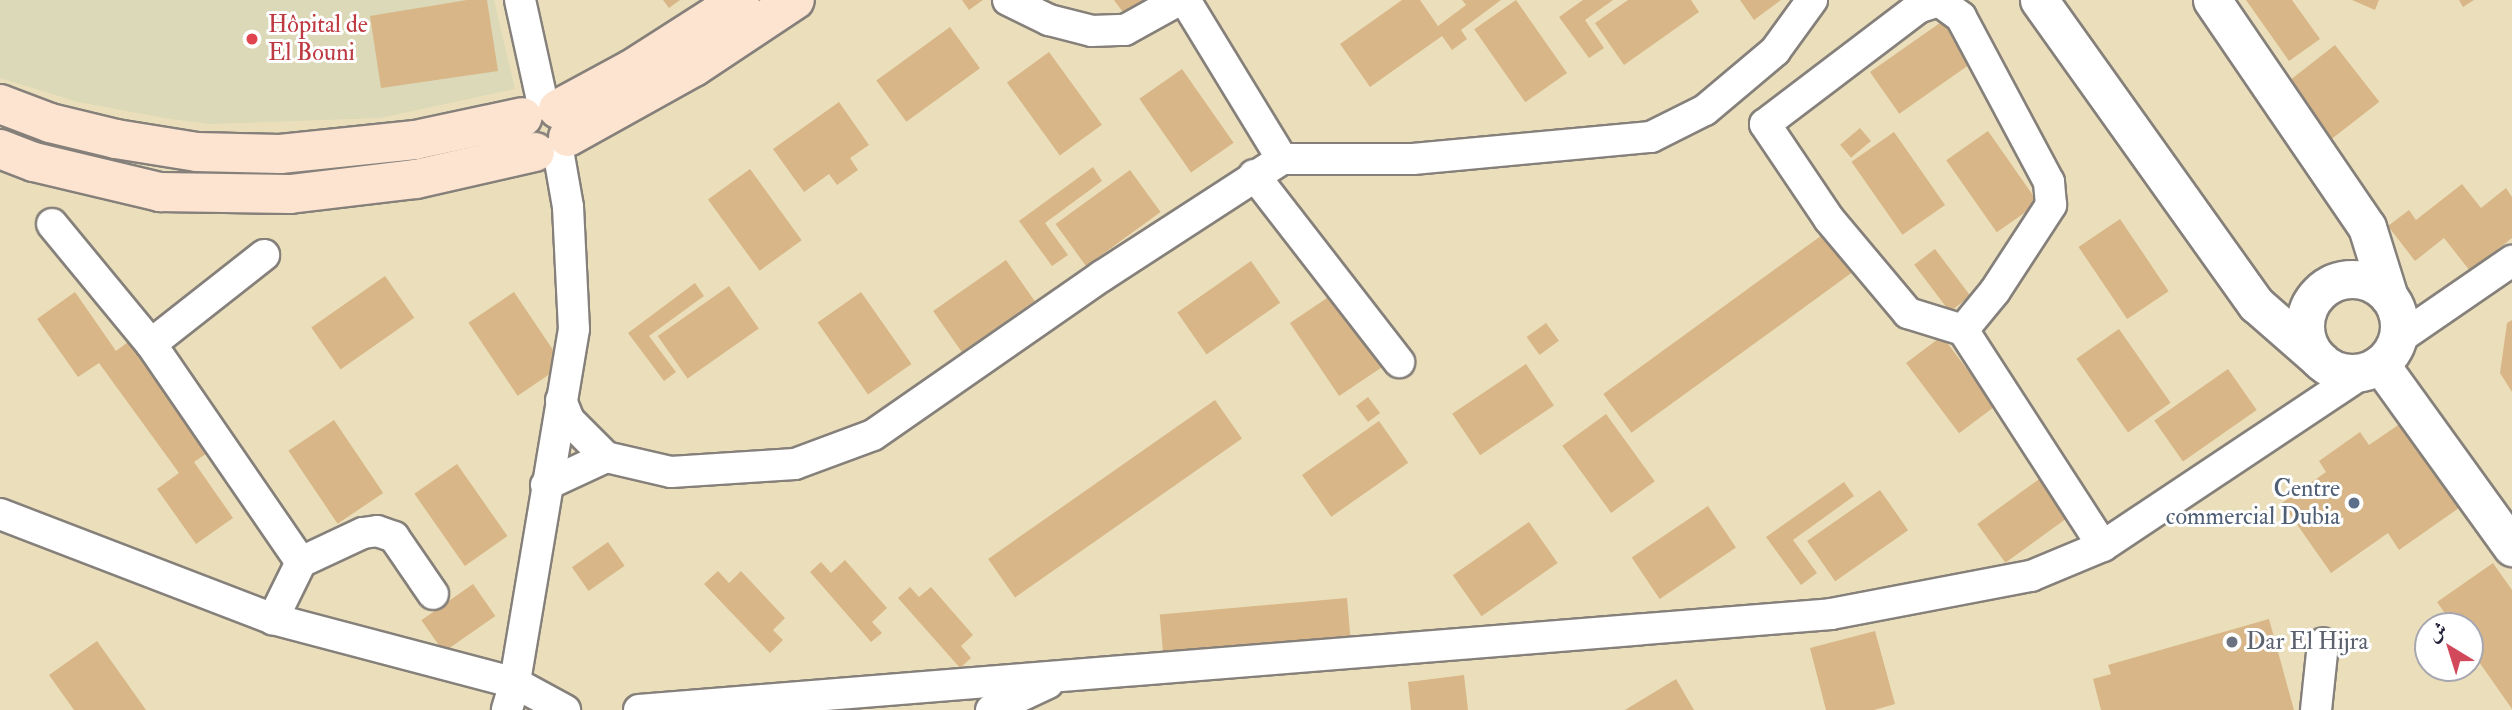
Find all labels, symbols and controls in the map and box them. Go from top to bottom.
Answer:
place label: Hôpital de El Bouni [268,11,368,67]
marker: Hôpital de El Bouni [242,29,262,49]
place label: Centre commercial Dubia [2166,475,2340,531]
marker: Centre commercial Dubia [2346,495,2362,511]
north arrow [2414,612,2484,682]
text: ش [2422,617,2452,647]
place label: Dar El Hijra [2246,628,2368,656]
marker: Dar El Hijra [2224,634,2240,650]

